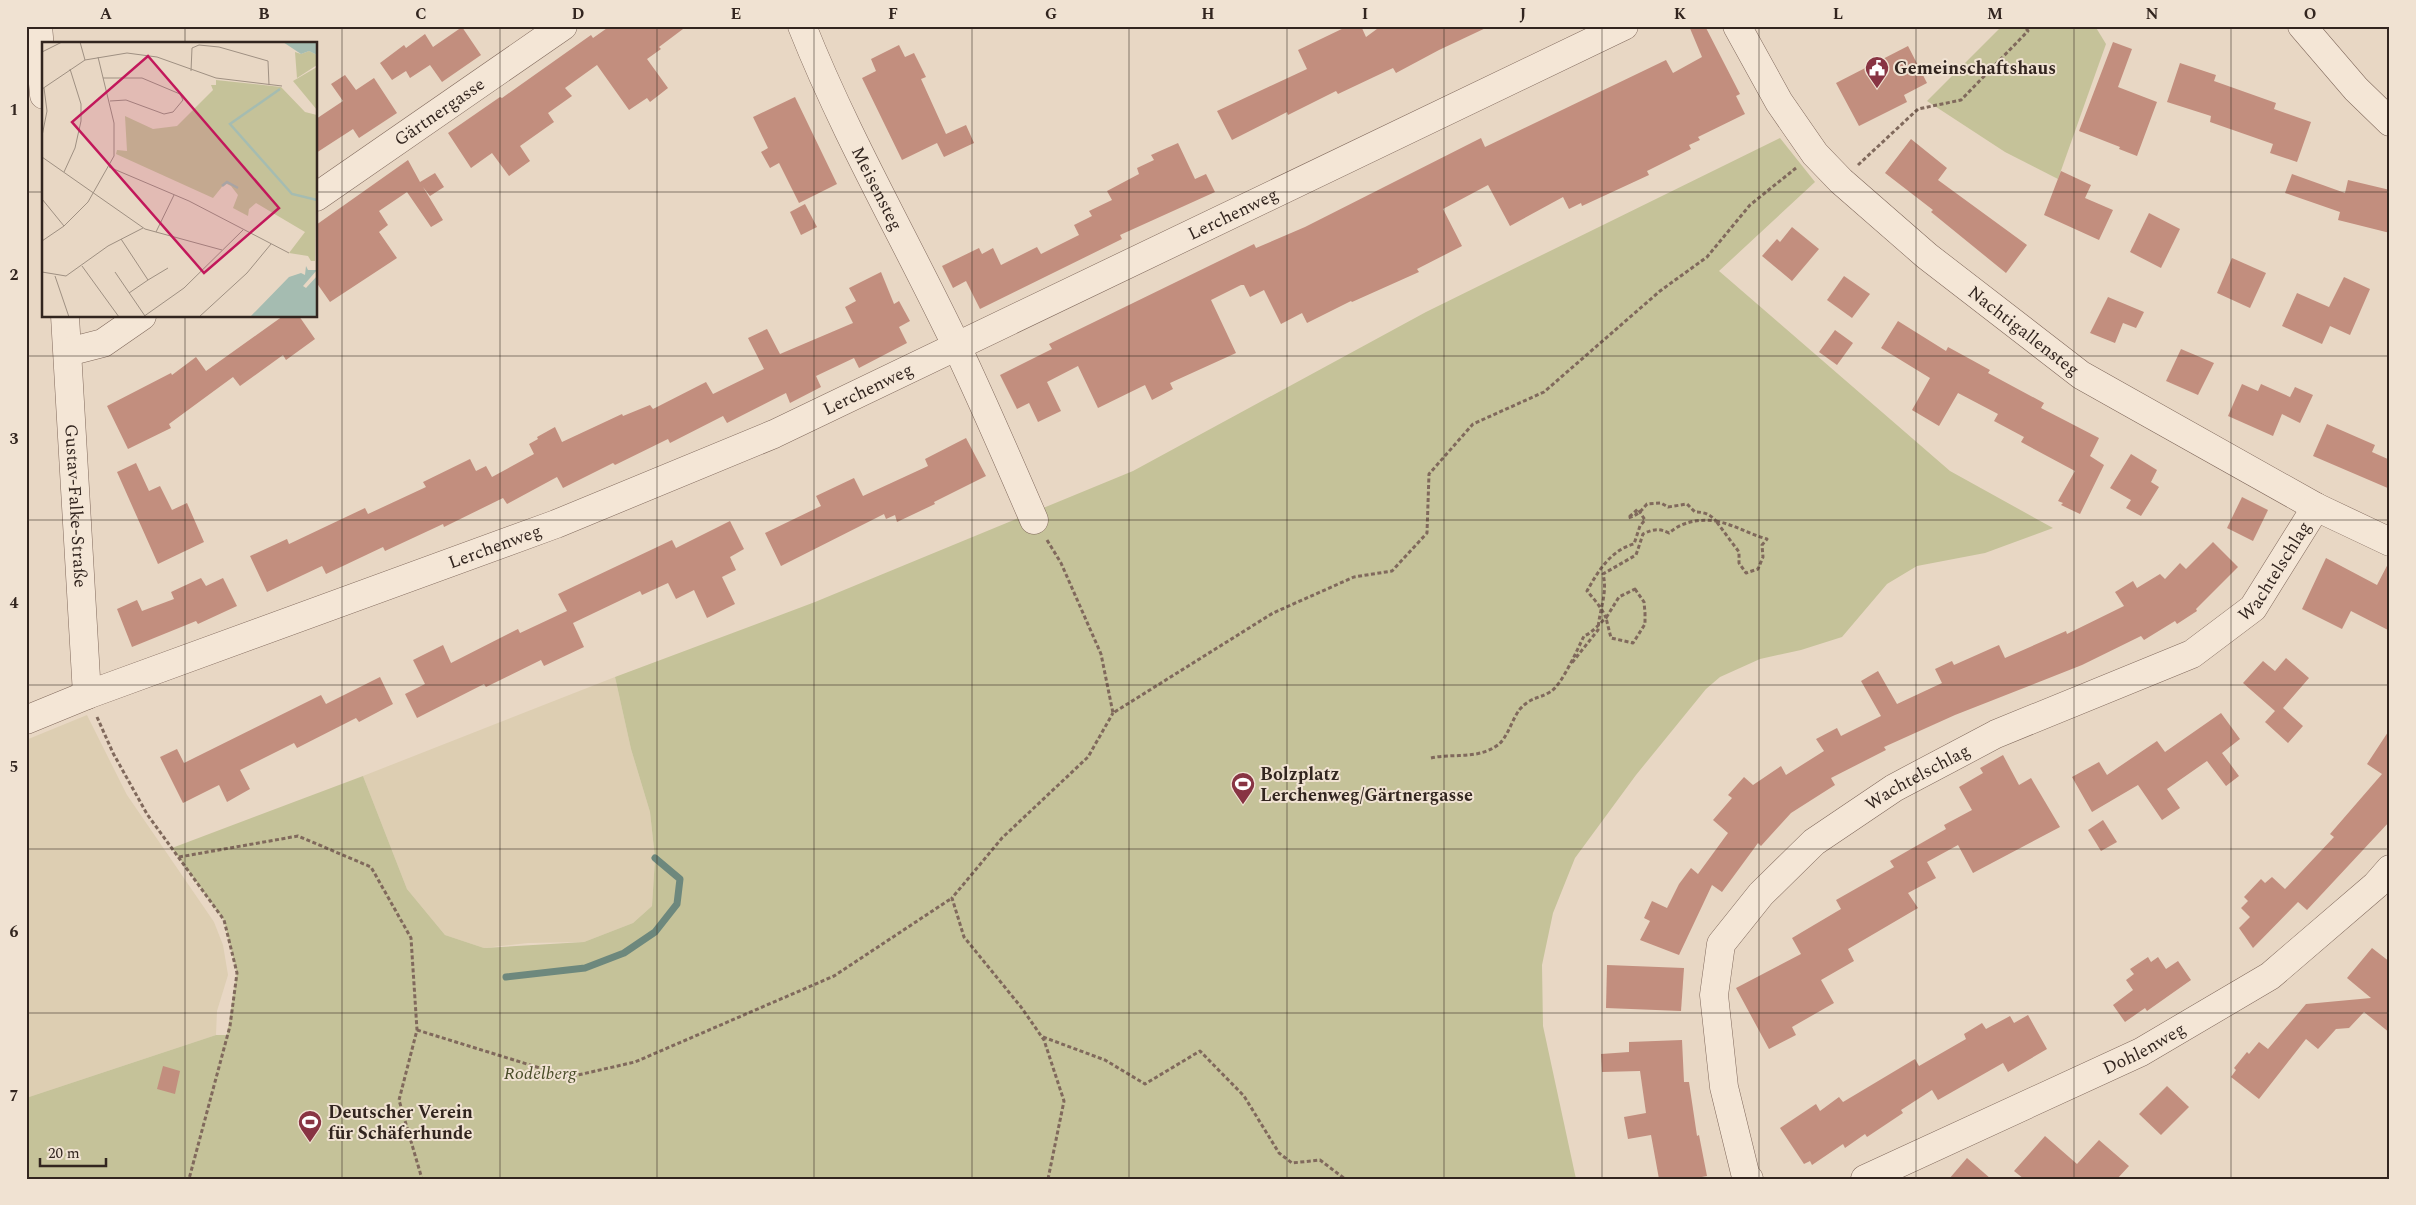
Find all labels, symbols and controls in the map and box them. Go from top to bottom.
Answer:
text: A [100,2,113,26]
text: B [258,2,270,26]
text: C [415,2,427,26]
text: D [572,2,585,26]
text: E [731,2,741,26]
text: F [888,2,898,26]
text: G [1045,2,1057,26]
text: H [1201,2,1215,26]
text: I [1362,2,1368,26]
text: J [1520,2,1527,26]
text: K [1674,2,1687,26]
text: L [1833,2,1843,26]
text: M [1987,2,2003,26]
text: N [2145,2,2159,26]
text: O [2304,2,2316,26]
inset map [42,42,318,318]
public building icon: Gemeinschaftshaus [1864,55,1890,89]
place label: Gemeinschaftshaus [1894,55,2056,82]
street label: Gärtnergasse [388,71,490,153]
text: 1 [10,98,18,122]
street label: Meisensteg [845,142,910,235]
street label: Lerchenweg [1183,180,1283,247]
text: 2 [10,263,19,287]
street label: Nachtigallensteg [1962,279,2085,383]
street label: Lerchenweg [818,356,918,422]
street label: Gustav-Falke-Straße [58,423,94,588]
text: 3 [10,427,19,451]
street label: Wachtelschlag [2232,516,2318,628]
street label: Lerchenweg [444,517,545,576]
text: 4 [10,591,19,615]
street label: Wachtelschlag [1860,737,1975,817]
text: 5 [10,755,18,779]
place label: Bolzplatz Lerchenweg/Gärtnergasse [1260,761,1473,809]
sports icon: Bolzplatz Lerchenweg/Gärtnergasse [1230,771,1256,805]
text: 6 [10,920,19,944]
street label: Dohlenweg [2098,1015,2190,1081]
park label: Rodelberg [504,1060,577,1087]
text: 7 [10,1084,19,1108]
place label: Deutscher Verein für Schäferhunde [328,1099,473,1147]
sports icon: Deutscher Verein für Schäferhunde [297,1109,323,1143]
scale bar [40,1135,106,1167]
text: 20 m [48,1142,80,1165]

